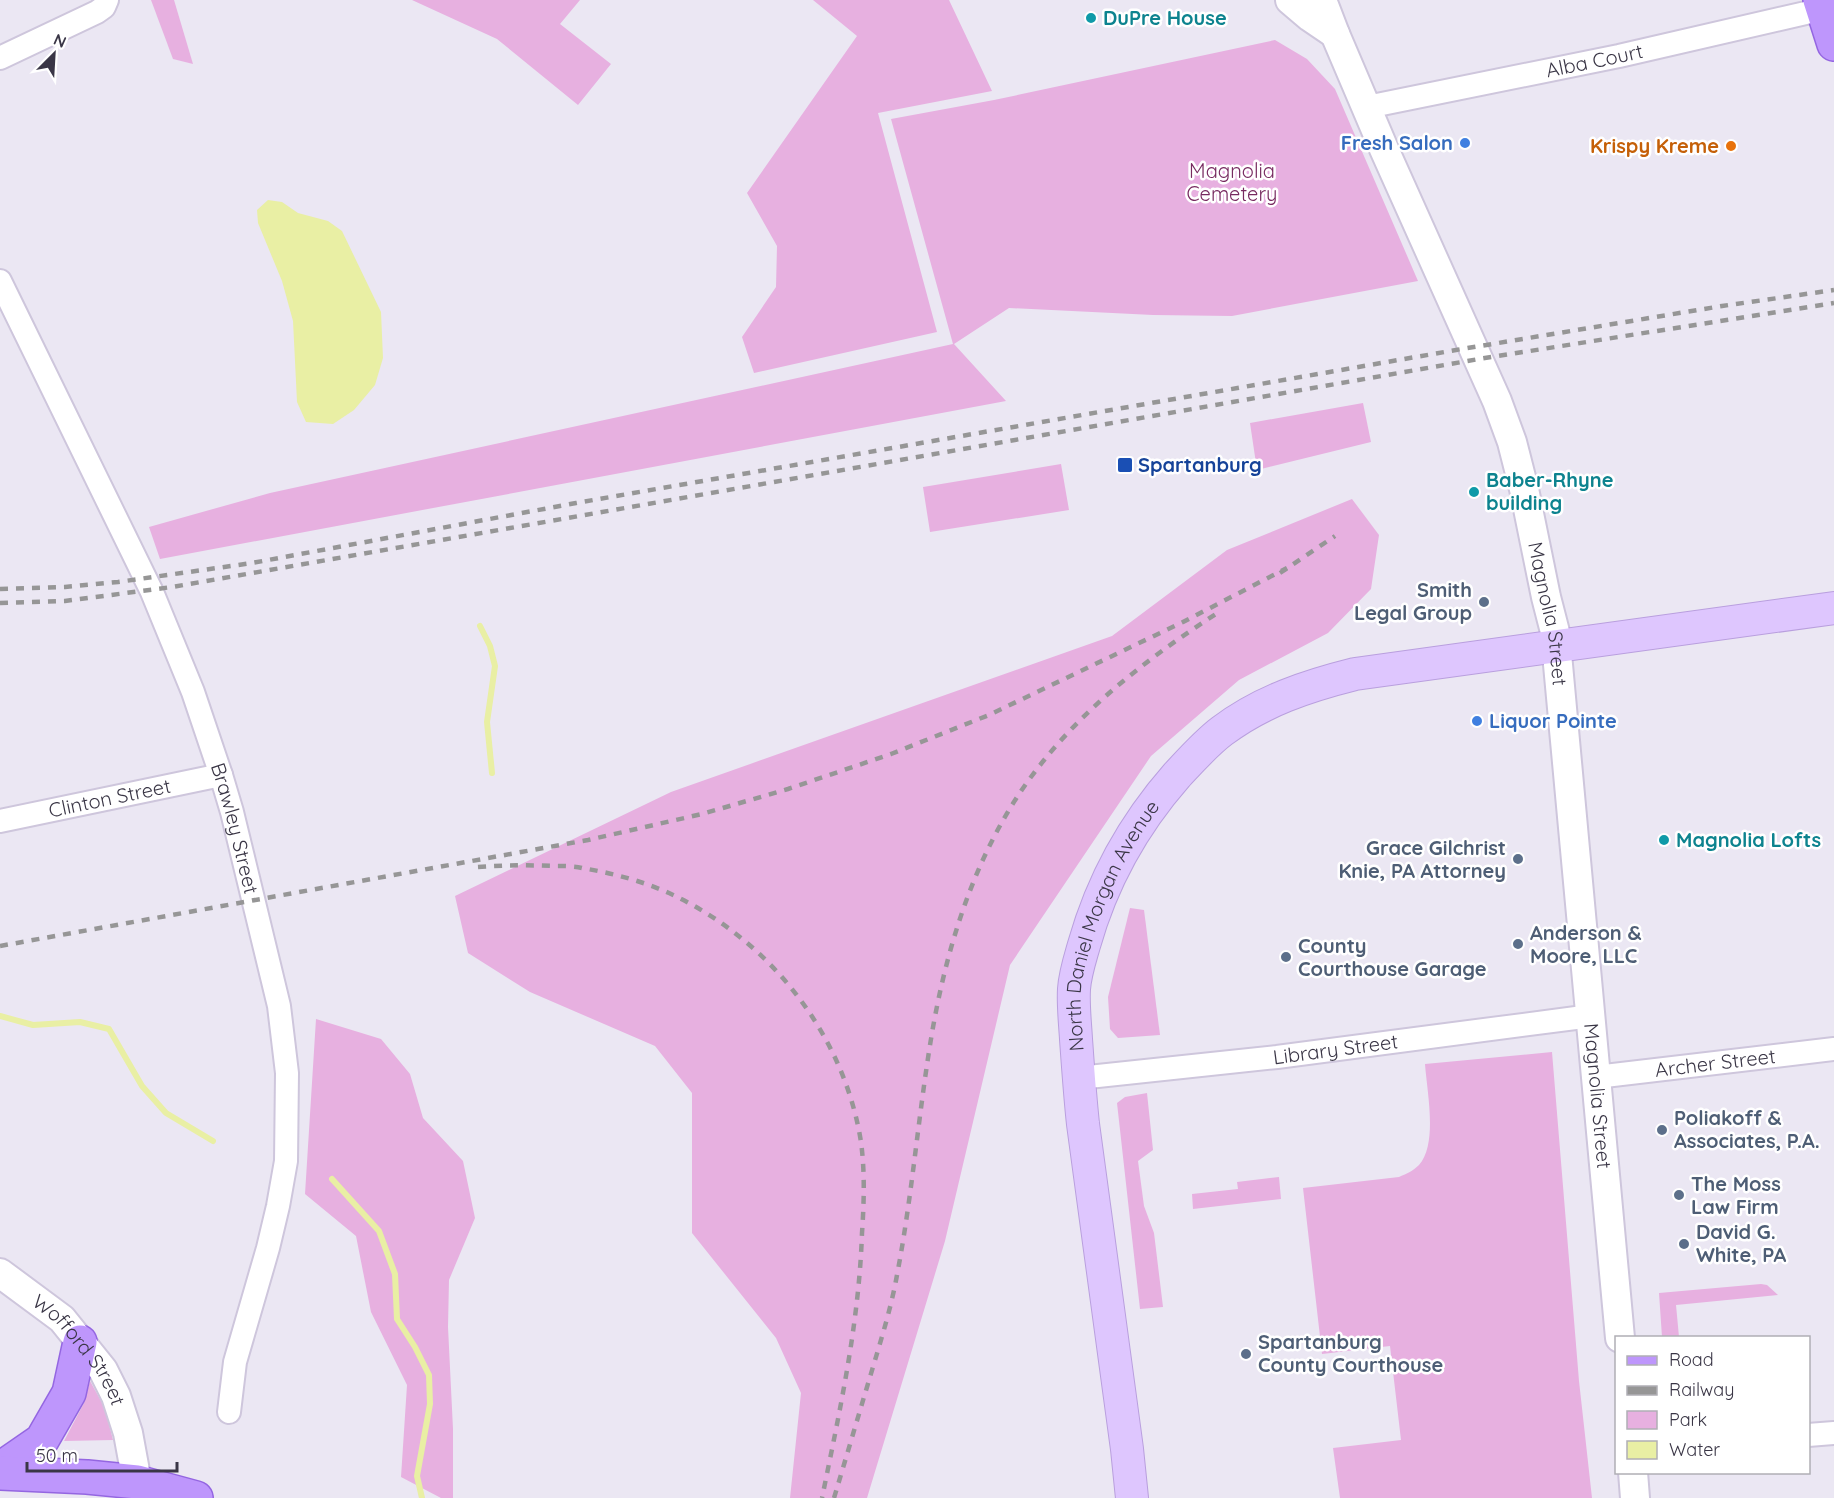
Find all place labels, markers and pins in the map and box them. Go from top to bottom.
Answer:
place label: DuPre House [1103,5,1227,30]
marker: DuPre House [1084,11,1098,25]
place label: Fresh Salon [1341,130,1453,155]
place label: Krispy Kreme [1590,133,1719,158]
marker: Fresh Salon [1458,136,1472,150]
marker: Krispy Kreme [1724,139,1738,153]
place label: Spartanburg [1138,452,1262,477]
marker: Spartanburg [1116,456,1134,474]
place label: Baber-Rhyne building [1486,467,1613,515]
marker: Baber-Rhyne building [1467,485,1481,499]
place label: Smith Legal Group [1354,577,1472,625]
marker: Smith Legal Group [1477,595,1491,609]
place label: Liquor Pointe [1489,708,1617,733]
marker: Liquor Pointe [1470,714,1484,728]
place label: Magnolia Lofts [1676,827,1821,852]
marker: Magnolia Lofts [1657,833,1671,847]
place label: Grace Gilchrist Knie, PA Attorney [1338,835,1506,883]
marker: Grace Gilchrist Knie, PA Attorney [1511,852,1525,866]
place label: Anderson & Moore, LLC [1530,920,1642,968]
place label: County Courthouse Garage [1298,933,1487,981]
marker: Anderson & Moore, LLC [1511,937,1525,951]
marker: County Courthouse Garage [1279,950,1293,964]
place label: Poliakoff & Associates, P.A. [1674,1105,1820,1153]
marker: Poliakoff & Associates, P.A. [1655,1123,1669,1137]
place label: The Moss Law Firm [1691,1171,1781,1219]
marker: The Moss Law Firm [1672,1188,1686,1202]
place label: David G. White, PA [1696,1219,1787,1267]
marker: David G. White, PA [1677,1237,1691,1251]
place label: Spartanburg County Courthouse [1258,1329,1443,1377]
marker: Spartanburg County Courthouse [1239,1347,1253,1361]

